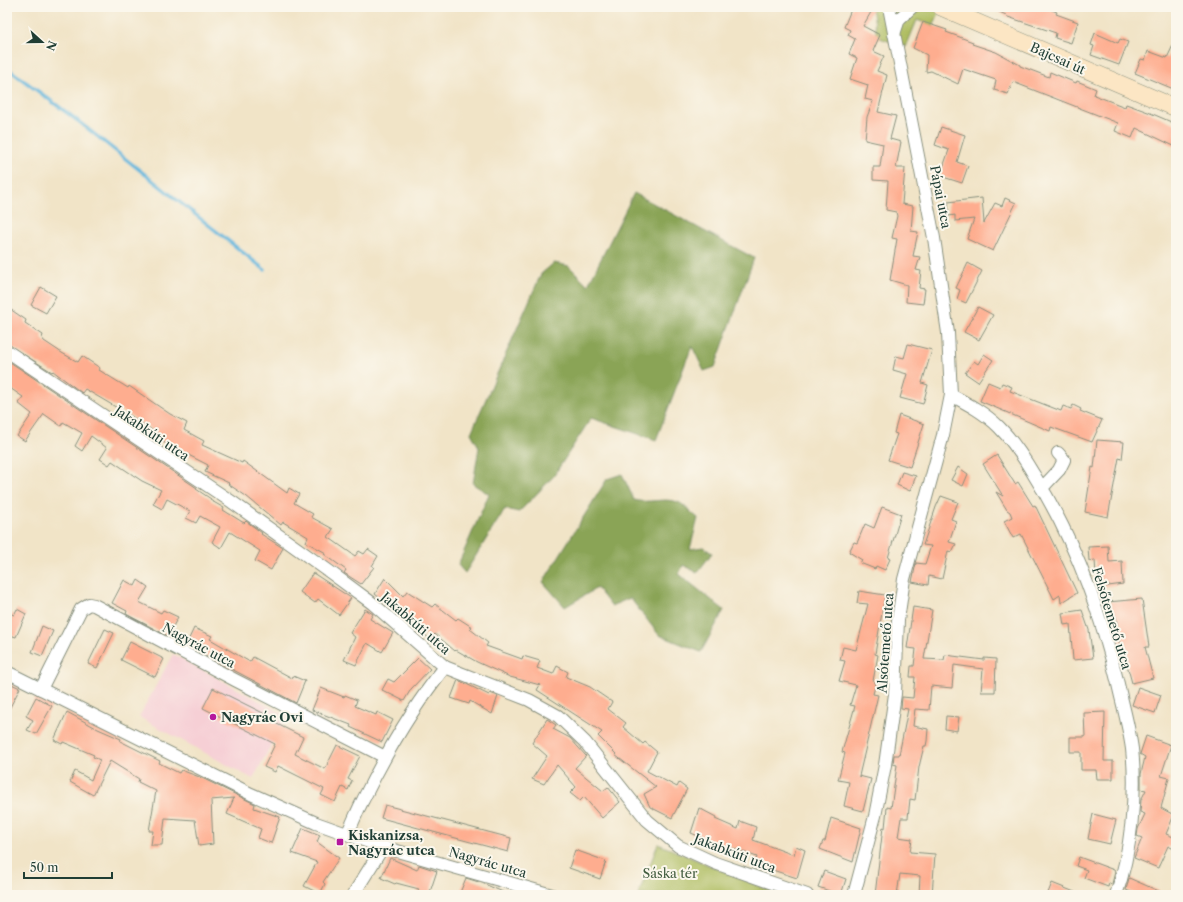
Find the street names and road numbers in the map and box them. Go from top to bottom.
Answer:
street label: Bajcsai út [1028,39,1088,77]
street label: Pápai utca [927,164,955,230]
street label: Jakabkúti utca [110,401,193,464]
street label: Felsőtemető utca [1089,565,1135,671]
street label: Jakabkúti utca [376,587,454,658]
street label: Alsótemető utca [873,592,897,695]
street label: Nagyrác utca [160,619,238,671]
street label: Jakabkúti utca [690,829,779,876]
street label: Nagyrác utca [447,843,529,881]

